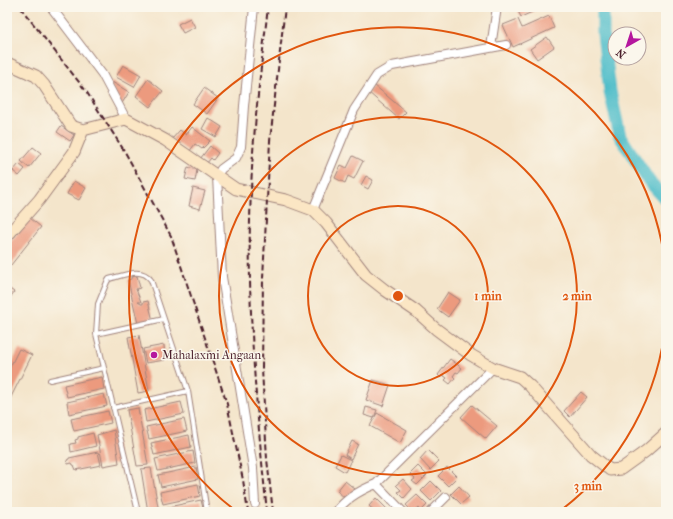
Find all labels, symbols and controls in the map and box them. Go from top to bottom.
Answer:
north arrow [607,26,647,66]
text: N [613,45,628,61]
centre of rings [391,289,405,303]
text: 1 min [474,289,503,303]
text: 2 min [562,289,593,303]
place label: Mahalaxmi Angaan [162,348,261,362]
marker: Mahalaxmi Angaan [149,350,159,360]
text: 3 min [574,479,603,494]

